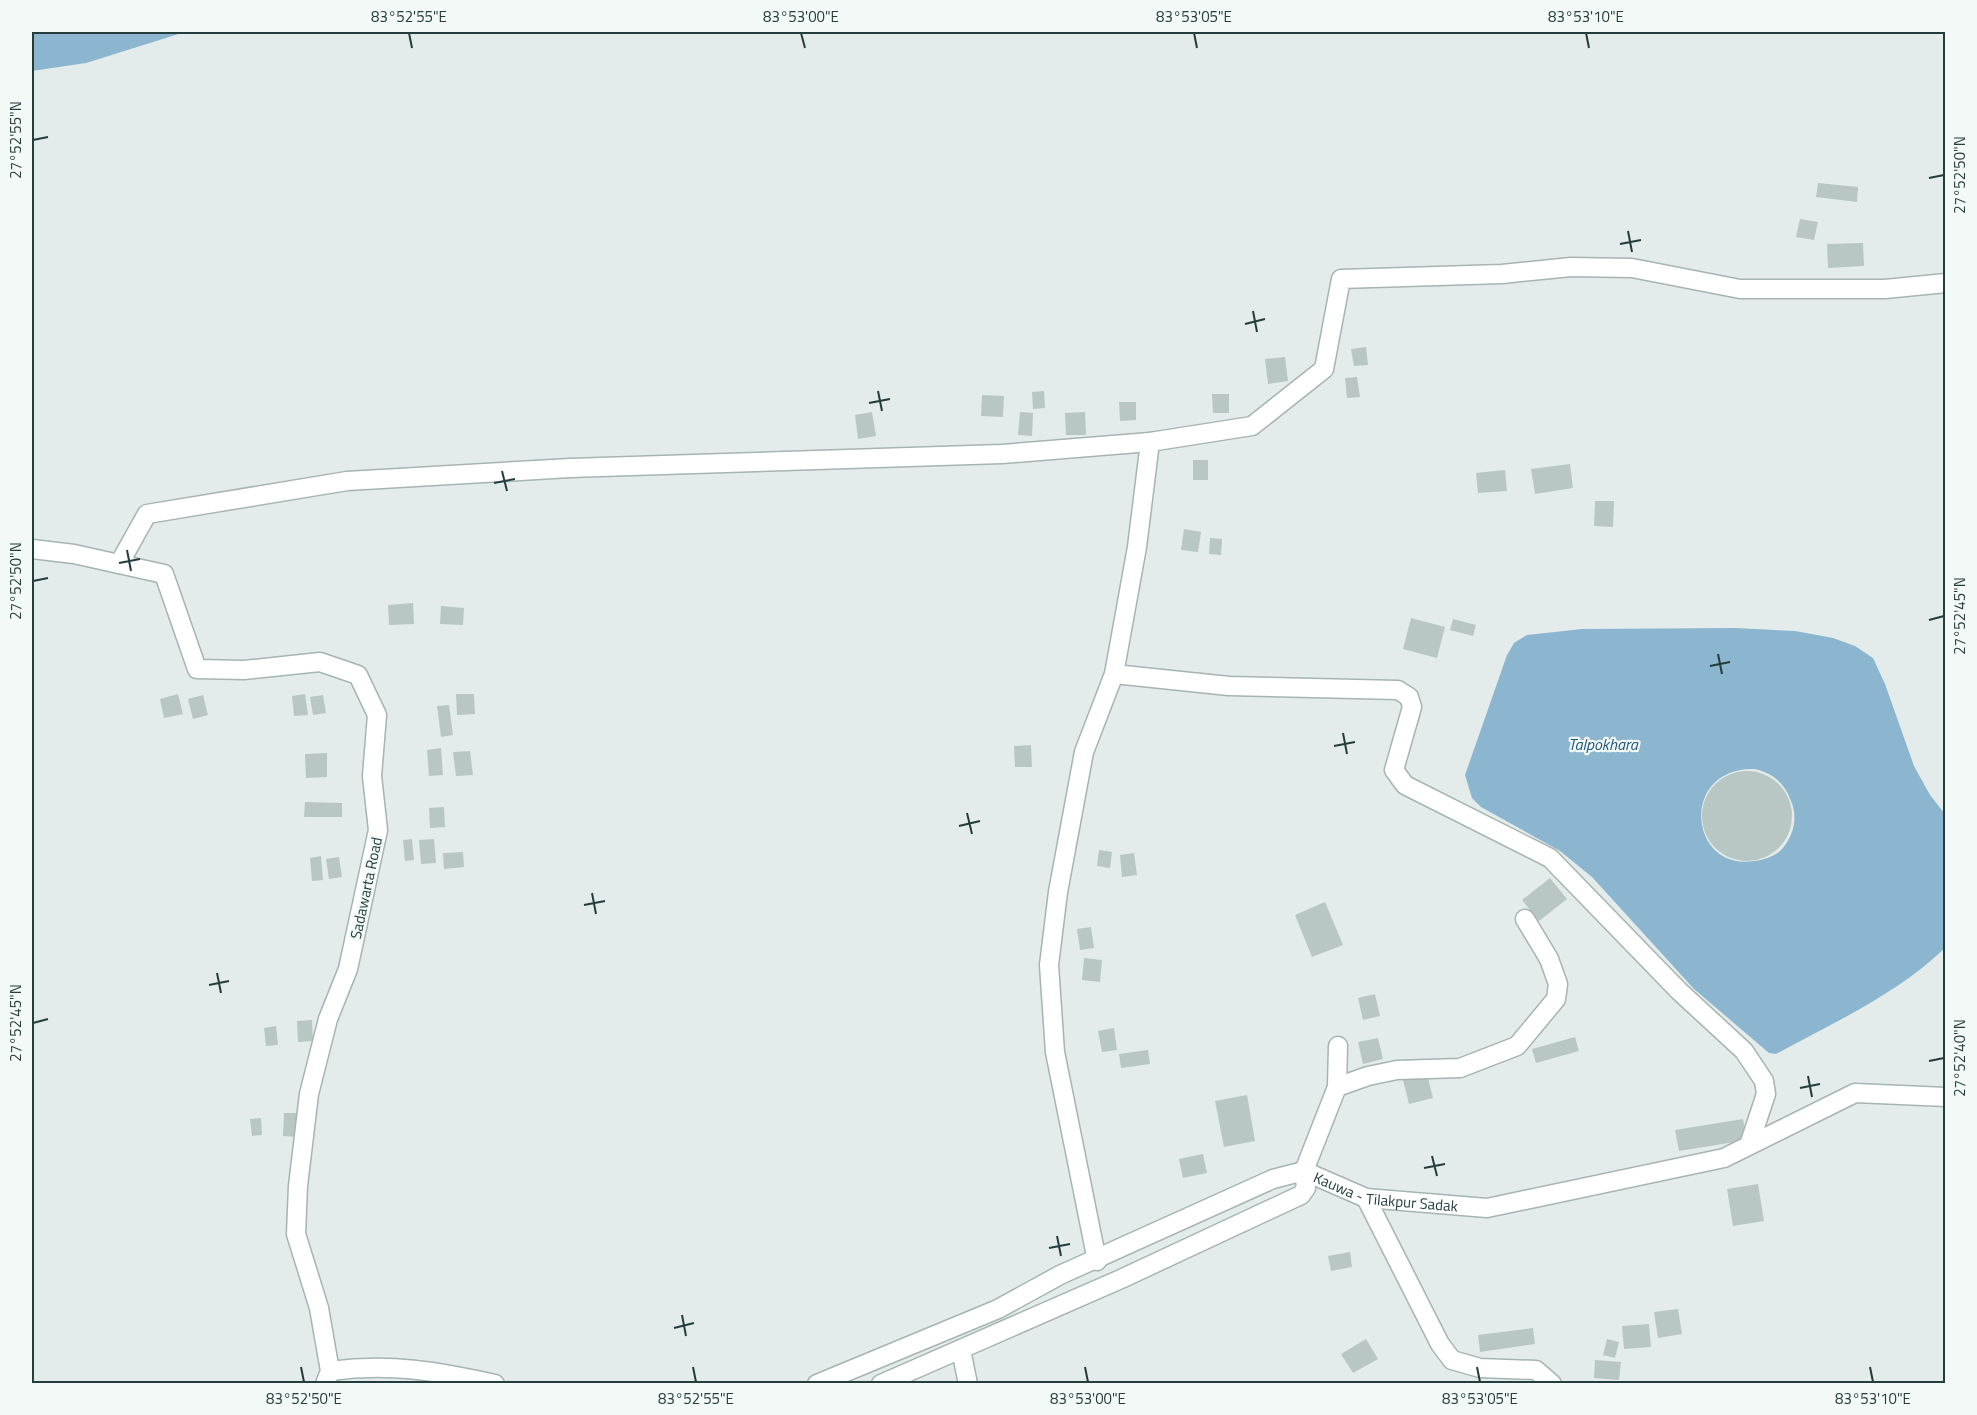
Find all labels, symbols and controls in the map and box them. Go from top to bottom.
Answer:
text: 83°52'55"E [371,5,447,28]
text: 83°53'00"E [763,5,839,28]
text: 83°53'05"E [1156,5,1232,28]
text: 83°53'10"E [1548,5,1624,28]
text: 27°52'55"N [4,101,27,179]
text: 27°52'50"N [1948,136,1971,214]
text: 27°52'50"N [4,542,27,620]
text: 27°52'45"N [1948,577,1971,655]
water label: Talpokhara [1568,732,1639,756]
street label: Sadawarta Road [344,835,388,941]
text: 27°52'45"N [4,984,27,1062]
text: 27°52'40"N [1948,1019,1971,1097]
street label: Kauwa - Tilakpur Sadak [1310,1165,1459,1217]
text: 83°52'50"E [266,1387,342,1410]
text: 83°52'55"E [658,1387,734,1410]
text: 83°53'00"E [1050,1387,1126,1410]
text: 83°53'05"E [1442,1387,1518,1410]
text: 83°53'10"E [1835,1387,1911,1410]

